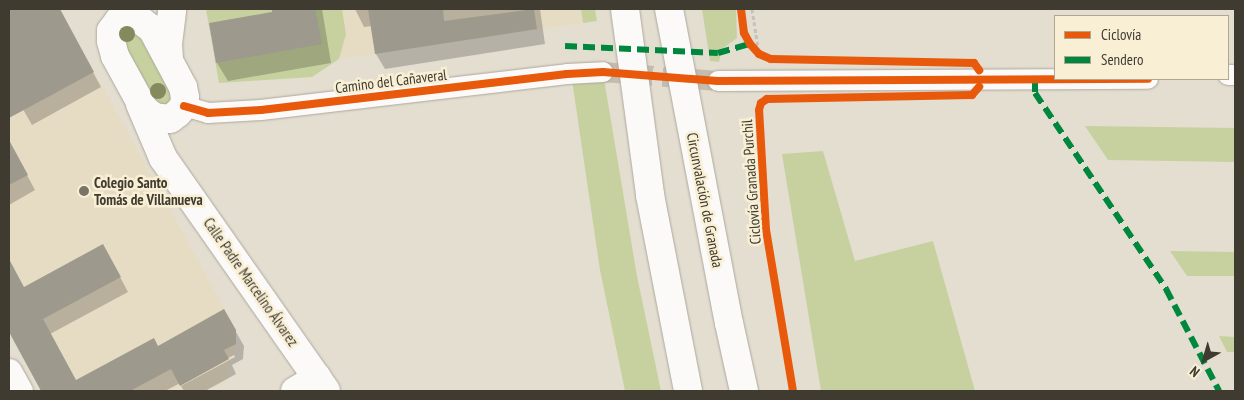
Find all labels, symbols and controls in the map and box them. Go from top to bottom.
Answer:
legend [1054,15,1229,80]
text: Ciclovía [1101,25,1141,44]
text: Sendero [1101,50,1143,69]
street label: Camino del Cañaveral [334,65,448,97]
street label: Ciclovía Granada Purchil [738,119,764,245]
street label: Circunvalación de Granada [683,131,727,269]
place label: Colegio Santo Tomás de Villanueva [94,173,203,208]
marker: Colegio Santo Tomás de Villanueva [78,185,90,197]
street label: Calle Padre Marcelino Álvarez [200,214,302,350]
north arrow [1179,335,1229,385]
text: N [1186,362,1203,381]

